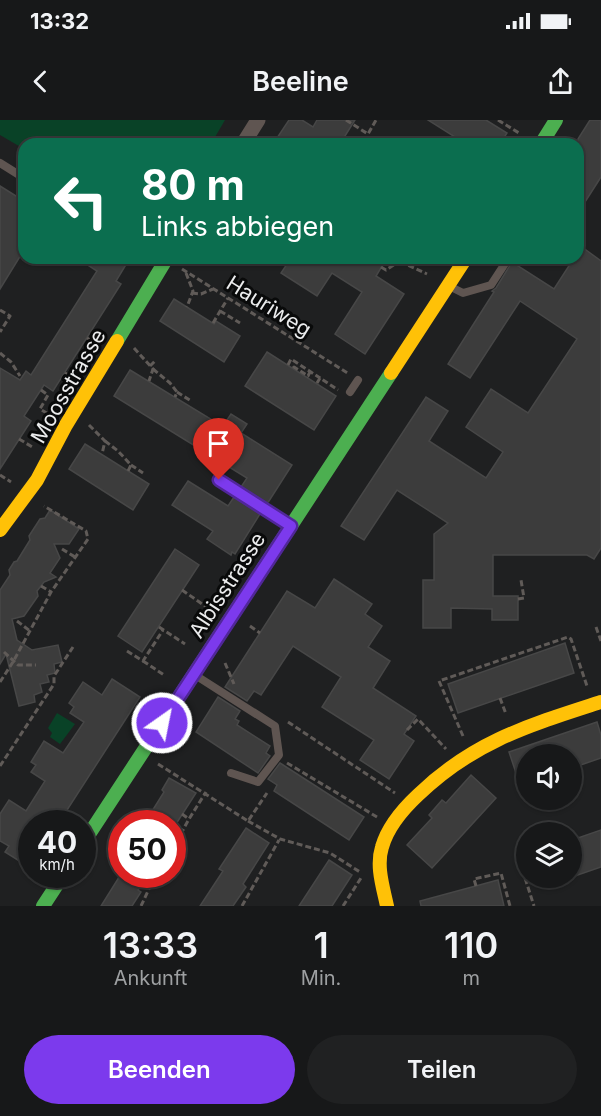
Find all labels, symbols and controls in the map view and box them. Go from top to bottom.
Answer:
text: 13:32 [30,8,89,34]
icon: back [24,65,57,98]
text: Beeline [252,65,349,98]
icon: share [544,65,577,98]
text: 80 m [141,159,245,210]
icon: left [42,162,120,240]
text: Links abbiegen [141,210,334,243]
street label: Hauriweg [222,270,316,342]
street label: Moosstrasse [25,325,111,447]
pin [193,418,244,480]
icon: arrive [202,427,235,460]
street label: Albisstrasse [184,528,270,642]
position arrow [130,691,194,755]
map controls [516,744,582,888]
button: sound [516,744,582,810]
speed limit sign: 50 [108,810,186,888]
button: layers [516,822,582,888]
text: 40 [37,824,77,860]
text: km/h [39,855,75,874]
text: 13:33 [103,923,198,967]
text: 1 [313,923,329,967]
text: 110 [444,923,498,967]
text: Ankunft [114,966,187,990]
text: Min. [301,966,341,990]
text: m [462,966,480,990]
button: Beenden [24,1035,295,1104]
button: Teilen [307,1035,577,1104]

